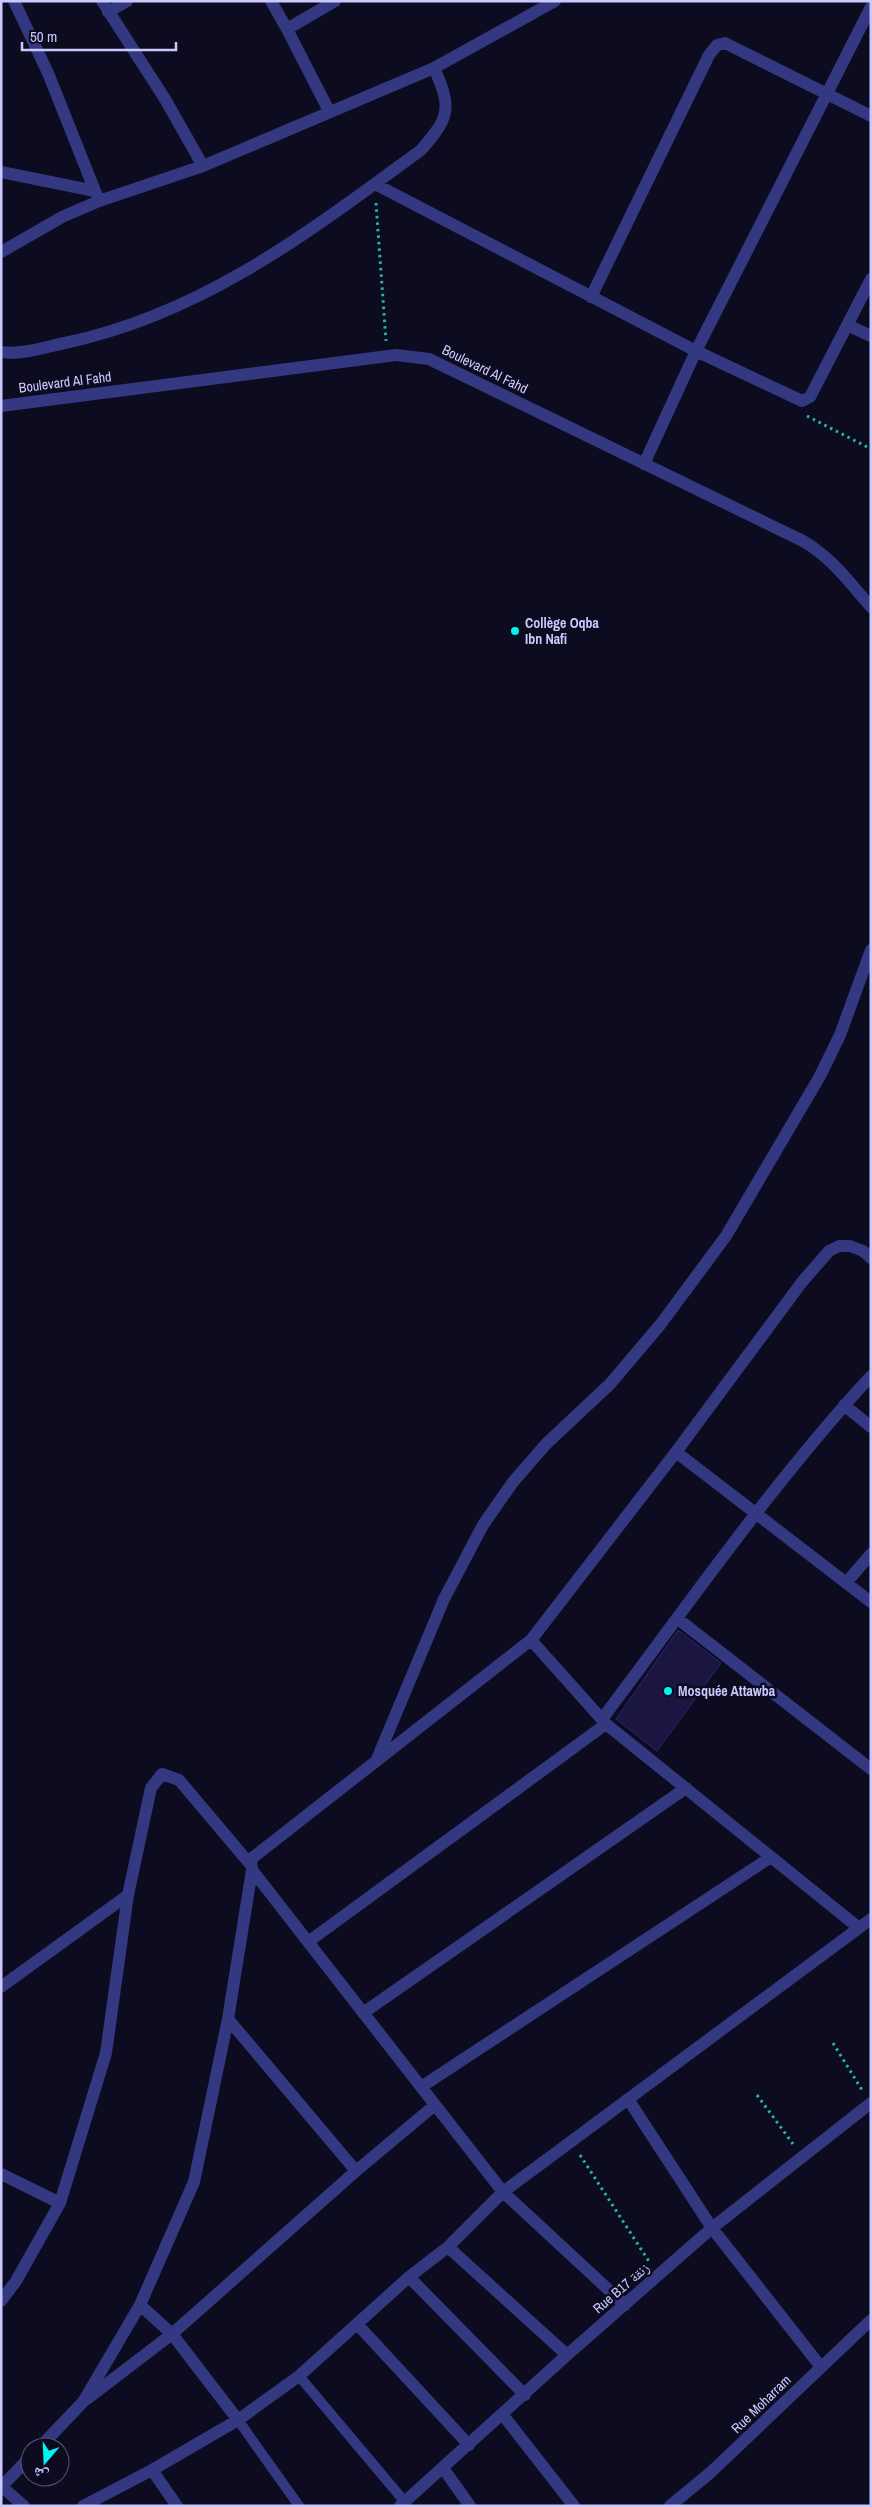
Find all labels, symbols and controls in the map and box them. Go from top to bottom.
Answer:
scale bar [22,20,176,52]
text: 50 m [30,26,57,47]
street label: Boulevard Al Fahd [439,340,531,398]
street label: Boulevard Al Fahd [18,367,112,397]
place label: Collège Oqba Ibn Nafi [525,614,600,648]
marker: Collège Oqba Ibn Nafi [509,625,521,637]
place label: Mosquée Attawba [678,1682,776,1700]
marker: Mosquée Attawba [662,1685,674,1697]
street label: Rue B17 زنقة [589,2259,653,2317]
street label: Rue Moharram [727,2371,795,2437]
north arrow [20,2437,70,2487]
text: ش [31,2463,51,2485]

